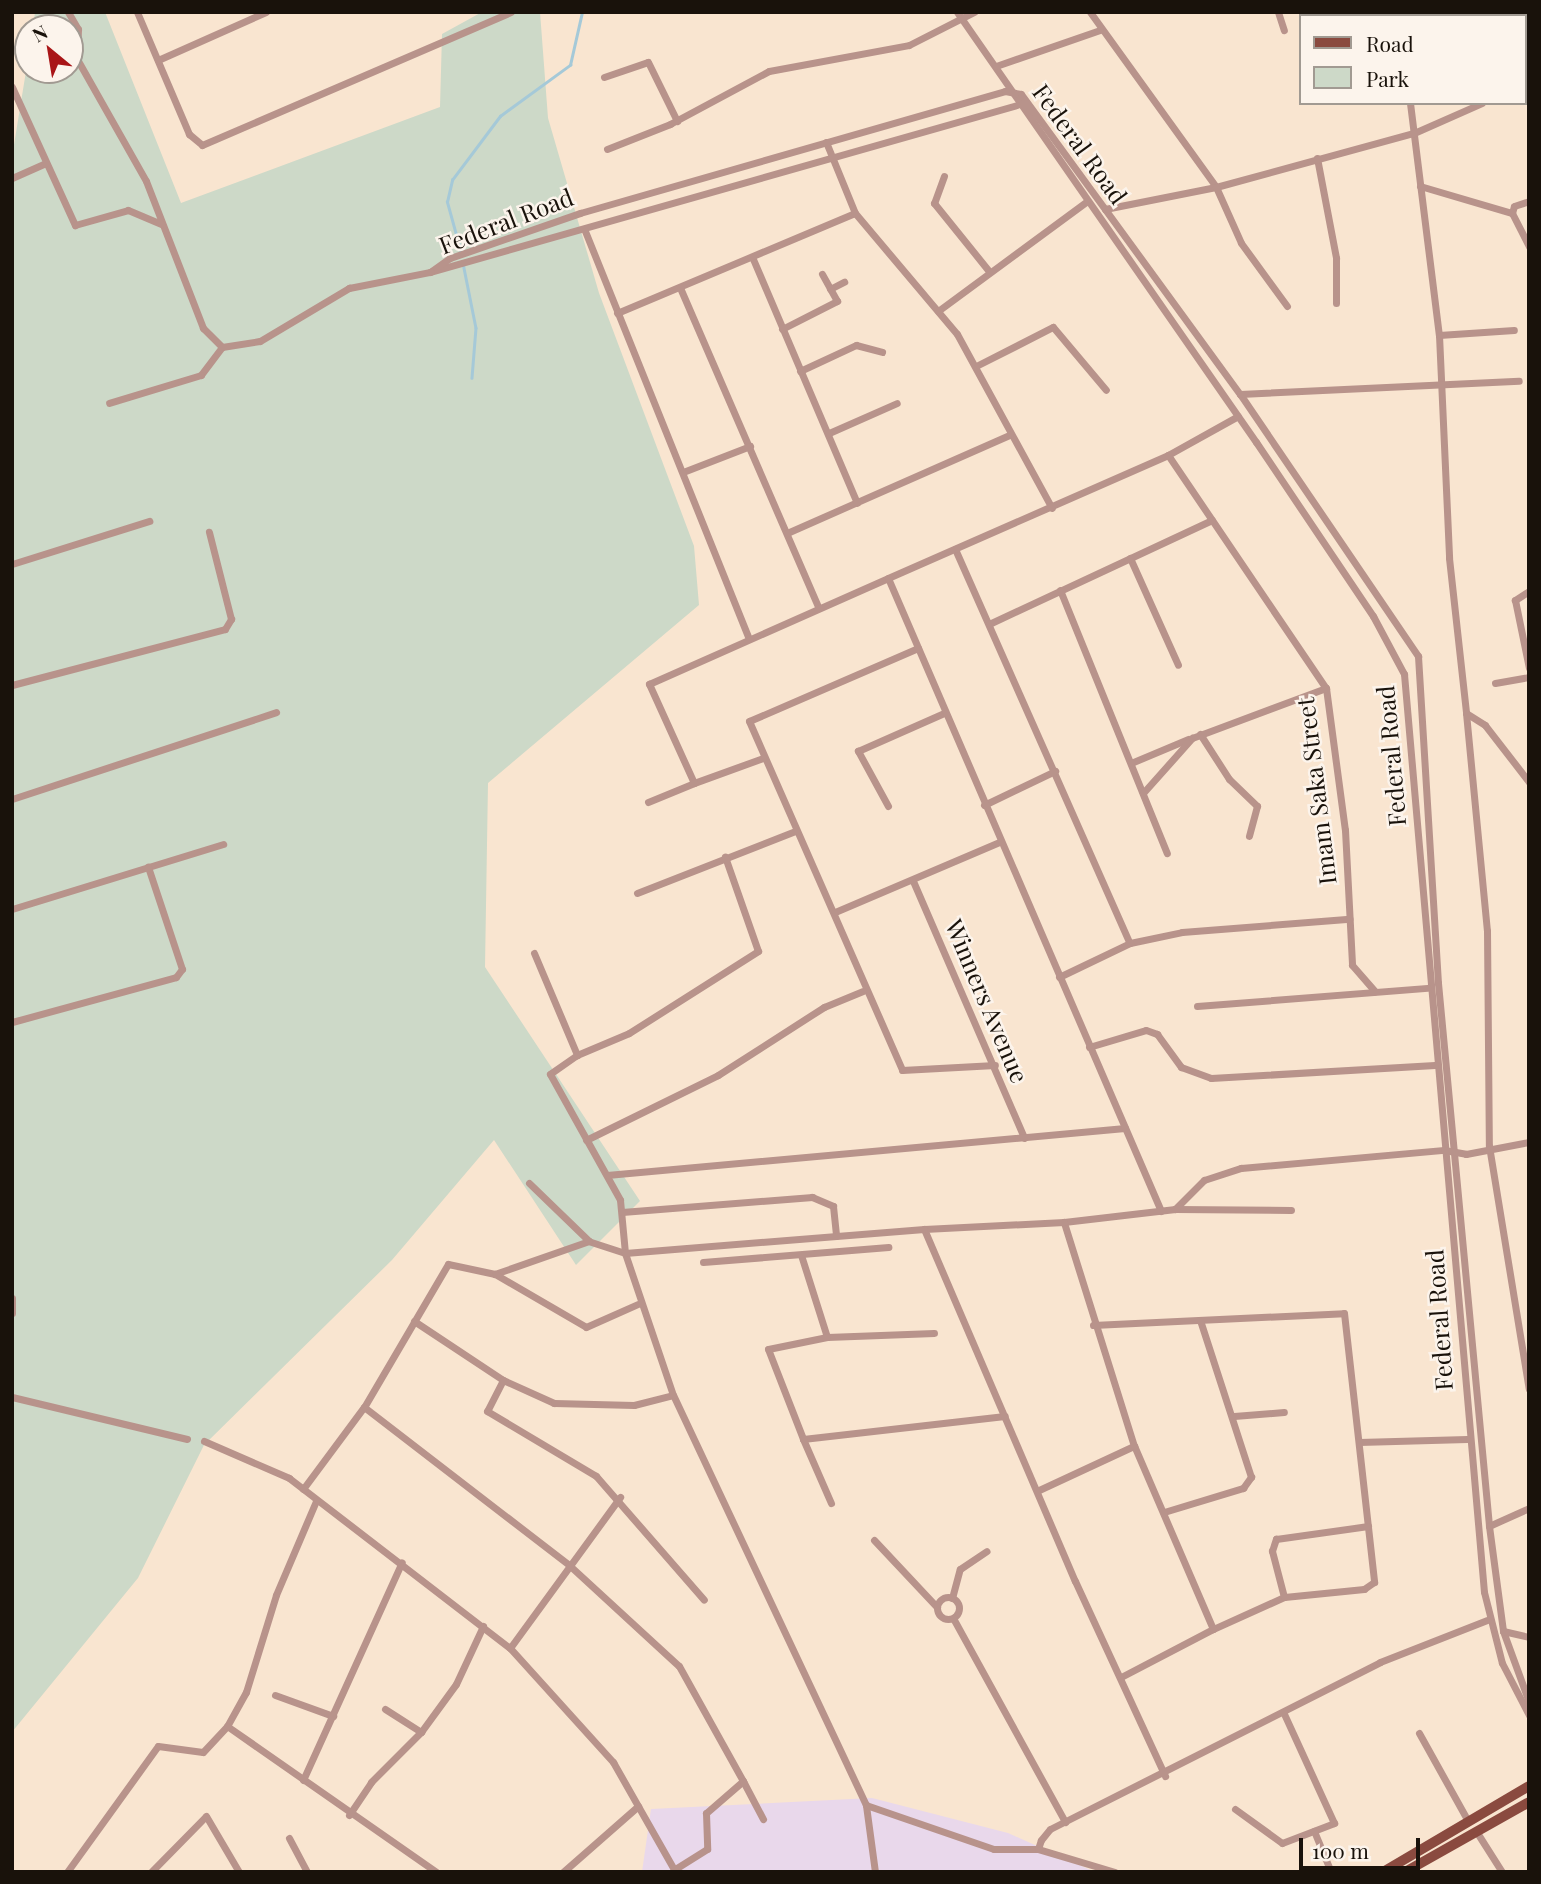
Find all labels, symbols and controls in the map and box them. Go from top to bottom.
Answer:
north arrow [14,14,84,84]
legend [1300,14,1527,105]
text: N [27,18,52,47]
text: Road [1366,29,1414,57]
text: Park [1366,64,1409,92]
street label: Federal Road [1027,78,1133,210]
street label: Federal Road [435,182,577,260]
street label: Federal Road [1370,684,1412,828]
street label: Imam Saka Street [1290,695,1342,887]
street label: Winners Avenue [939,915,1035,1087]
street label: Federal Road [1420,1248,1458,1392]
scale bar [1303,1825,1424,1869]
text: 100 m [1312,1836,1369,1864]

